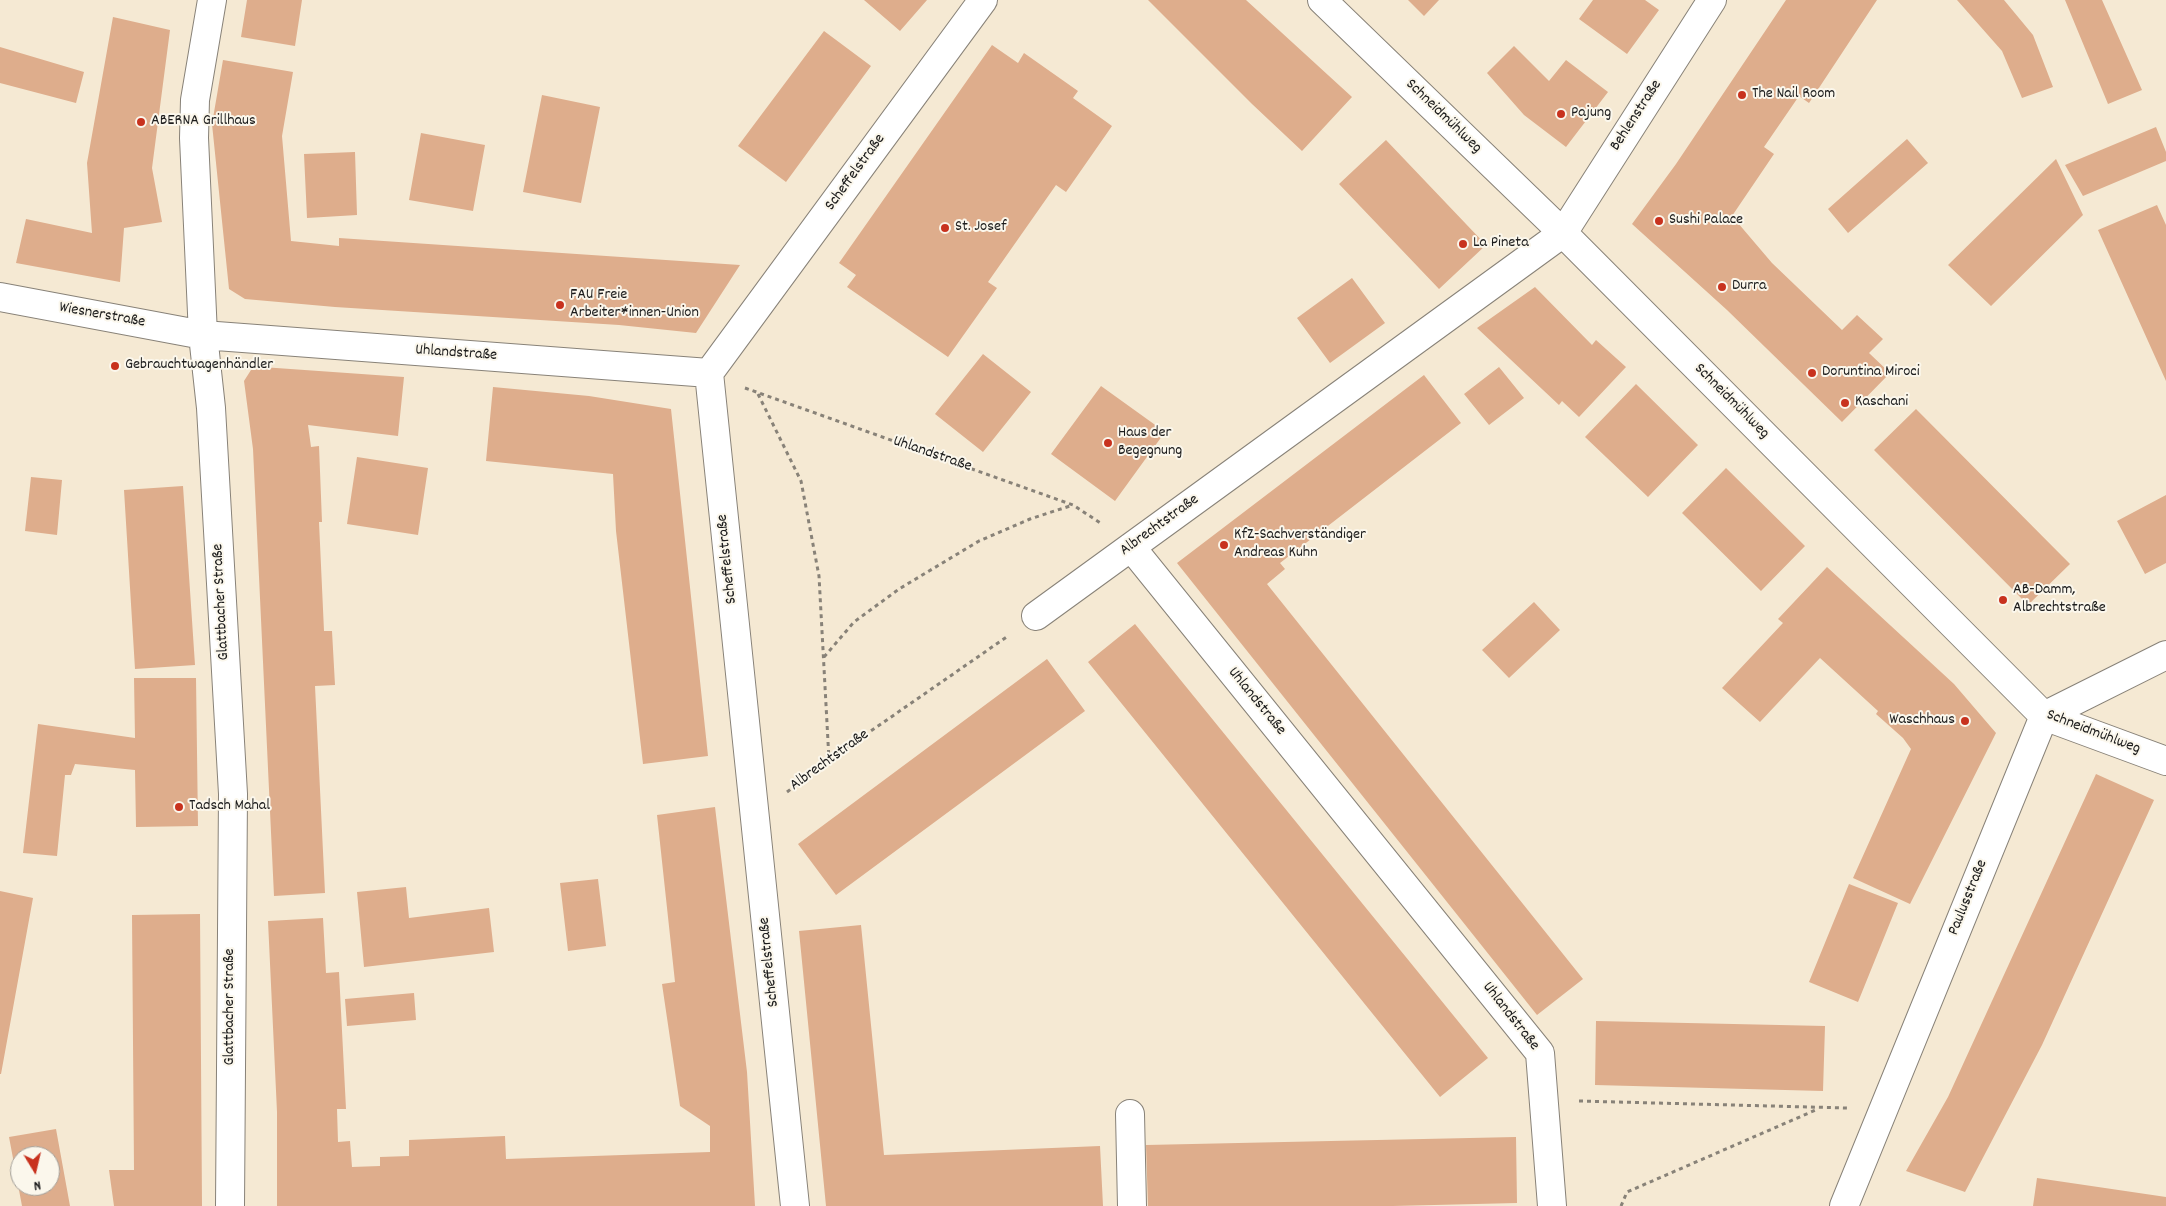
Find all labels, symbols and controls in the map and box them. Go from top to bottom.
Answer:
street label: Schneidmühlweg [1401,76,1485,158]
street label: Behlenstraße [1607,77,1667,155]
place label: The Nail Room [1752,85,1835,105]
marker: The Nail Room [1736,89,1748,101]
place label: Pajung [1571,104,1611,124]
marker: Pajung [1555,108,1567,120]
place label: ABERNA Grillhaus [151,112,256,132]
marker: ABERNA Grillhaus [135,116,147,128]
street label: Scheffelstraße [822,131,890,215]
place label: Sushi Palace [1669,211,1743,231]
marker: Sushi Palace [1653,215,1665,227]
place label: St. Josef [955,218,1007,238]
marker: St. Josef [939,222,951,234]
place label: La Pineta [1473,234,1529,254]
marker: La Pineta [1457,238,1469,250]
place label: Durra [1732,277,1767,297]
marker: Durra [1716,281,1728,293]
place label: FAU Freie Arbeiter*innen-Union [570,286,699,324]
street label: Wiesnerstraße [58,299,146,333]
marker: FAU Freie Arbeiter*innen-Union [554,299,566,311]
street label: Uhlandstraße [414,342,498,366]
place label: Gebrauchtwagenhändler [125,356,273,376]
marker: Gebrauchtwagenhändler [109,360,121,372]
street label: Schneidmühlweg [1689,360,1773,444]
place label: Doruntina Miroci [1822,363,1920,383]
marker: Doruntina Miroci [1806,367,1818,379]
place label: Kaschani [1855,393,1908,413]
marker: Kaschani [1839,397,1851,409]
place label: Haus der Begegnung [1118,424,1182,462]
street label: Uhlandstraße [890,433,974,477]
marker: Haus der Begegnung [1102,437,1114,449]
street label: Albrechtstraße [1117,491,1203,561]
street label: Scheffelstraße [714,513,742,605]
place label: KfZ-Sachverständiger Andreas Kuhn [1234,526,1366,564]
marker: KfZ-Sachverständiger Andreas Kuhn [1218,539,1230,551]
street label: Glattbacher Straße [209,543,235,661]
place label: AB-Damm, Albrechtstraße [2013,581,2106,619]
marker: AB-Damm, Albrechtstraße [1997,594,2009,606]
street label: Uhlandstraße [1223,664,1289,740]
street label: Schneidmühlweg [2043,706,2143,760]
place label: Waschhaus [1889,711,1955,731]
marker: Waschhaus [1959,715,1971,727]
street label: Albrechtstraße [787,726,873,796]
place label: Tadsch Mahal [189,797,270,817]
marker: Tadsch Mahal [173,801,185,813]
street label: Paulusstraße [1945,857,1993,939]
street label: Scheffelstraße [756,916,784,1008]
street label: Glattbacher Straße [221,948,241,1066]
street label: Uhlandstraße [1477,979,1543,1055]
north arrow [10,1146,60,1196]
text: N [32,1174,42,1195]

